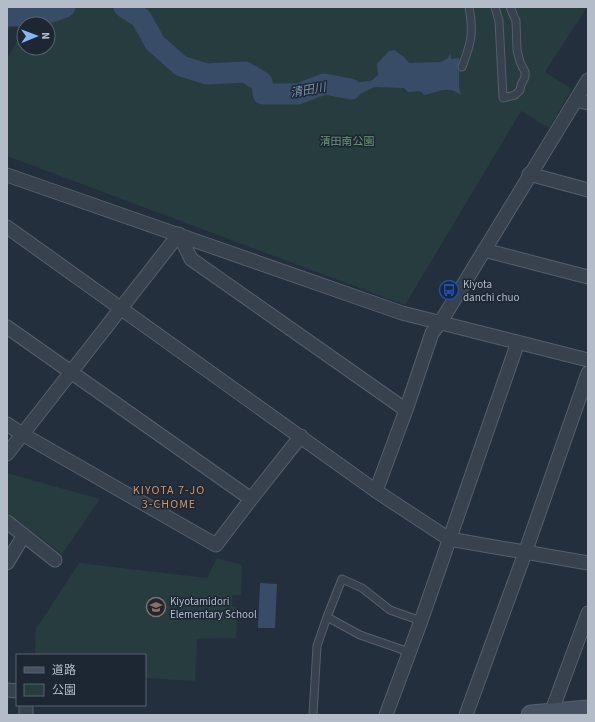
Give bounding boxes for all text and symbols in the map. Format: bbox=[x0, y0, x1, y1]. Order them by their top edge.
north arrow bbox=[16, 16, 56, 56]
text: N bbox=[38, 32, 53, 40]
water label: 清田川 bbox=[289, 79, 329, 102]
park label: 清田南公園 bbox=[320, 134, 375, 149]
place label: Kiyota danchi chuo bbox=[463, 277, 520, 305]
bus stop icon: Kiyota danchi chuo bbox=[438, 279, 460, 301]
district label: KIYOTA 7-JO 3-CHOME bbox=[133, 482, 205, 513]
place label: Kiyotamidori Elementary School bbox=[170, 594, 257, 622]
school or university icon: Kiyotamidori Elementary School bbox=[145, 596, 167, 618]
legend bbox=[16, 654, 146, 706]
text: 道路 bbox=[52, 662, 76, 679]
text: 公園 bbox=[52, 682, 76, 699]

